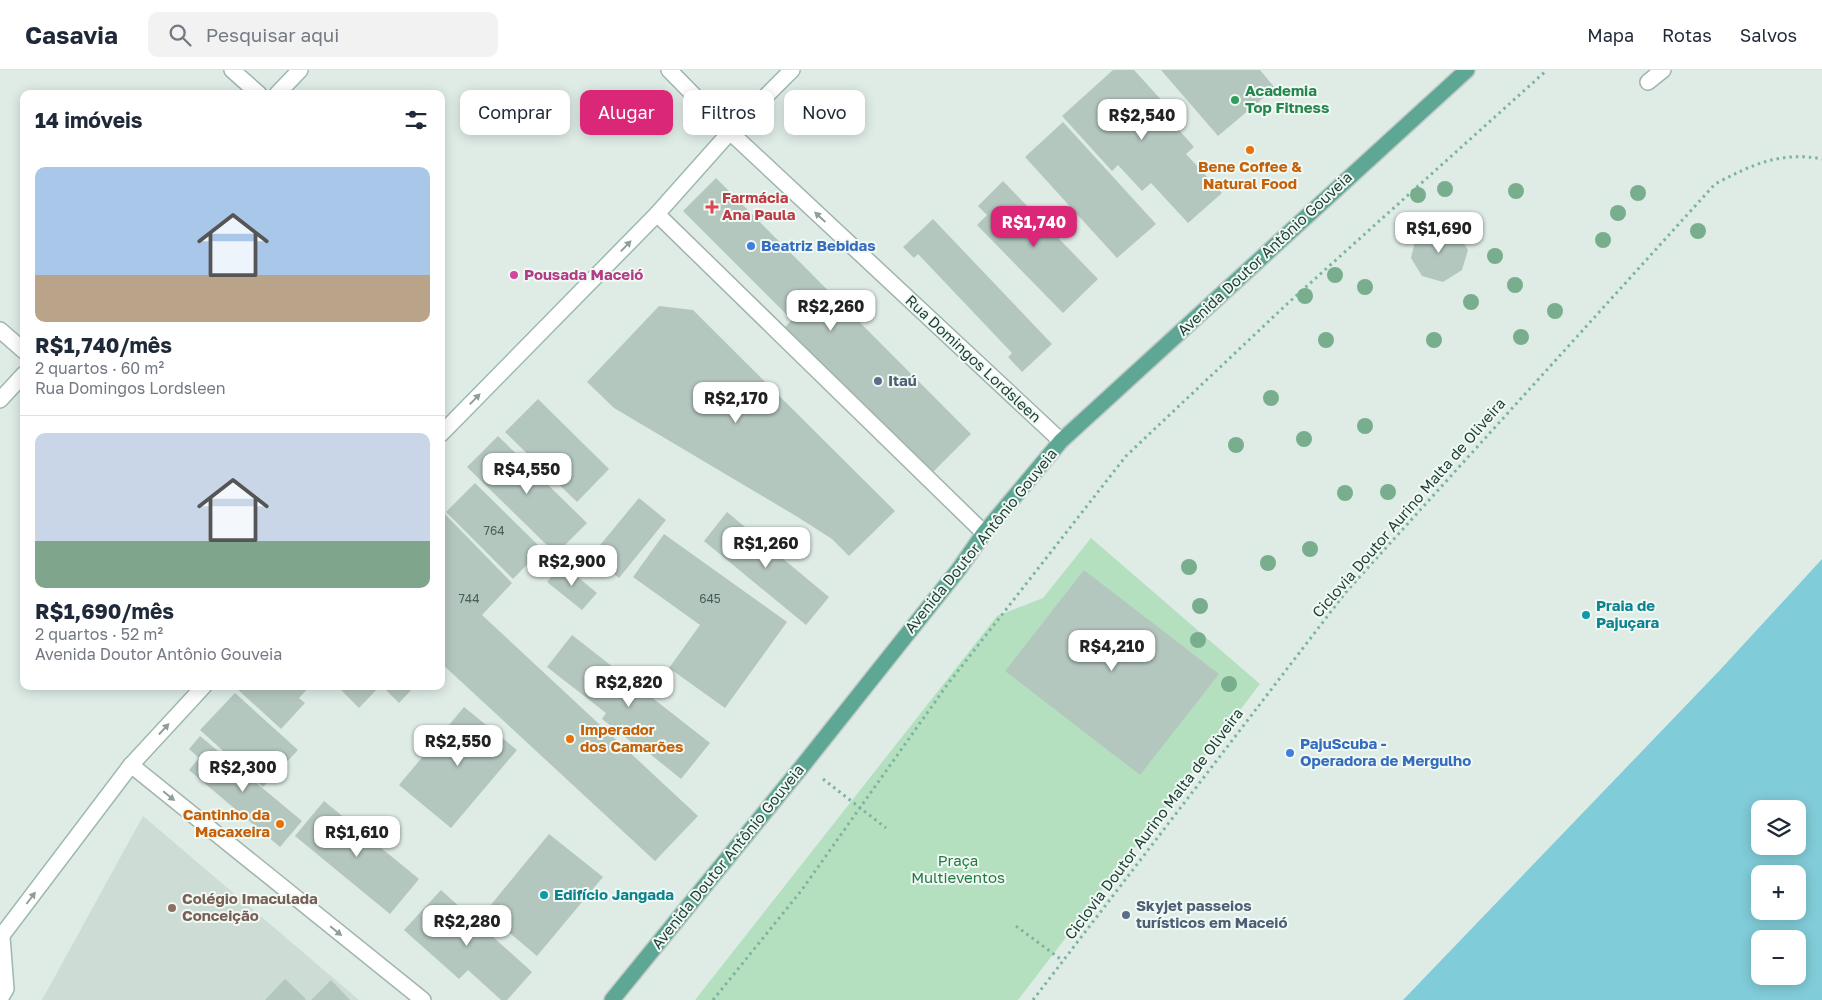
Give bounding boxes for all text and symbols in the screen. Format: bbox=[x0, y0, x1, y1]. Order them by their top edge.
search box bbox=[148, 12, 498, 57]
text: Casavia bbox=[25, 20, 118, 49]
icon: search bbox=[166, 21, 194, 49]
text: Pesquisar aqui bbox=[206, 23, 339, 46]
text: Mapa bbox=[1587, 24, 1634, 46]
text: Rotas bbox=[1662, 24, 1712, 46]
text: Salvos bbox=[1740, 24, 1797, 46]
place label: Academia Top Fitness bbox=[1245, 81, 1329, 116]
chip: Comprar bbox=[460, 90, 570, 135]
chip: Alugar bbox=[580, 90, 673, 135]
chip: Filtros bbox=[683, 90, 774, 135]
chip: Novo bbox=[784, 90, 865, 135]
marker: Academia Top Fitness bbox=[1229, 94, 1241, 106]
pin: R$2,540 bbox=[1096, 98, 1188, 141]
text: R$2,540 bbox=[1109, 105, 1175, 125]
icon: filters bbox=[402, 106, 430, 134]
text: 14 imóveis bbox=[35, 107, 143, 133]
marker: Bene Coffee & Natural Food bbox=[1244, 144, 1256, 156]
place label: Bene Coffee & Natural Food bbox=[1198, 157, 1302, 192]
street label: Avenida Doutor Antônio Gouveia bbox=[1173, 168, 1355, 339]
place label: Farmácia Ana Paula bbox=[722, 188, 796, 223]
icon: home bbox=[188, 200, 278, 290]
marker: Farmácia Ana Paula bbox=[706, 201, 718, 213]
pin: R$1,740 bbox=[988, 206, 1080, 248]
one-way arrow bbox=[815, 211, 827, 223]
text: R$1,740 bbox=[1002, 212, 1066, 232]
pin: R$1,690 bbox=[1393, 212, 1485, 254]
text: R$1,690 bbox=[1406, 218, 1472, 238]
place label: Beatriz Bebidas bbox=[761, 236, 876, 254]
one-way arrow bbox=[620, 240, 632, 252]
marker: Beatriz Bebidas bbox=[745, 240, 757, 252]
place label: Pousada Maceió bbox=[524, 265, 643, 283]
marker: Pousada Maceió bbox=[508, 269, 520, 281]
pin: R$2,260 bbox=[785, 290, 877, 332]
street label: Rua Domingos Lordsleen bbox=[902, 291, 1045, 426]
text: R$2,260 bbox=[797, 296, 865, 316]
text: R$1,740/mês bbox=[35, 332, 172, 358]
text: 2 quartos · 60 m² bbox=[35, 358, 164, 378]
place label: Itaú bbox=[888, 371, 917, 389]
marker: Itaú bbox=[872, 375, 884, 387]
text: Rua Domingos Lordsleen bbox=[35, 378, 226, 398]
pin: R$2,170 bbox=[690, 382, 782, 424]
text: R$2,170 bbox=[704, 388, 768, 408]
one-way arrow bbox=[469, 393, 481, 405]
street label: Ciclovia Doutor Aurino Malta de Oliveira bbox=[1308, 394, 1509, 621]
street label: Avenida Doutor Antônio Gouveia bbox=[900, 445, 1060, 636]
pin: R$4,550 bbox=[481, 452, 573, 495]
text: R$4,550 bbox=[494, 459, 560, 479]
icon: home bbox=[188, 465, 278, 555]
house number: 764 bbox=[484, 523, 504, 538]
pin: R$1,260 bbox=[720, 526, 812, 569]
text: R$1,260 bbox=[733, 533, 799, 553]
pin: R$2,900 bbox=[526, 544, 618, 587]
text: R$2,900 bbox=[538, 551, 606, 571]
house number: 744 bbox=[458, 591, 480, 606]
house number: 645 bbox=[699, 591, 721, 606]
place label: Praia de Pajuçara bbox=[1596, 596, 1660, 631]
text: R$1,690/mês bbox=[35, 598, 174, 624]
marker: Praia de Pajuçara bbox=[1580, 609, 1592, 621]
text: 2 quartos · 52 m² bbox=[35, 624, 163, 644]
pin: R$4,210 bbox=[1066, 630, 1158, 672]
text: R$4,210 bbox=[1079, 636, 1145, 656]
text: Avenida Doutor Antônio Gouveia bbox=[35, 644, 282, 664]
pin: R$2,820 bbox=[583, 666, 675, 708]
text: R$2,820 bbox=[595, 672, 663, 692]
street label: Ciclovia Doutor Aurino Malta de Oliveira bbox=[1060, 704, 1246, 943]
place label: Imperador dos Camarões bbox=[580, 720, 683, 755]
one-way arrow bbox=[158, 724, 170, 736]
pin: R$2,550 bbox=[412, 724, 504, 767]
text: R$2,550 bbox=[425, 731, 491, 751]
marker: Imperador dos Camarões bbox=[564, 733, 576, 745]
place label: PajuScuba - Operadora de Mergulho bbox=[1300, 734, 1471, 769]
marker: PajuScuba - Operadora de Mergulho bbox=[1284, 747, 1296, 759]
pin: R$2,300 bbox=[197, 750, 289, 793]
text: R$2,300 bbox=[209, 757, 277, 777]
street label: Avenida Doutor Antônio Gouveia bbox=[647, 761, 807, 952]
one-way arrow bbox=[162, 790, 175, 801]
map controls bbox=[1751, 800, 1806, 985]
button: layers bbox=[1751, 800, 1806, 855]
place label: Cantinho da Macaxeira bbox=[183, 805, 270, 840]
pin: R$1,610 bbox=[311, 816, 403, 858]
marker: Cantinho da Macaxeira bbox=[274, 818, 286, 830]
text: R$1,610 bbox=[325, 822, 389, 842]
park label: Praça Multieventos bbox=[911, 851, 1005, 886]
button: + bbox=[1751, 865, 1806, 920]
place label: Edifício Jangada bbox=[554, 885, 674, 903]
place label: Colégio Imaculada Conceição bbox=[182, 889, 318, 924]
marker: Edifício Jangada bbox=[538, 889, 550, 901]
one-way arrow bbox=[26, 891, 36, 905]
place label: Skyjet passeios turísticos em Maceió bbox=[1136, 896, 1287, 931]
marker: Colégio Imaculada Conceição bbox=[166, 902, 178, 914]
pin: R$2,280 bbox=[421, 904, 513, 947]
marker: Skyjet passeios turísticos em Maceió bbox=[1120, 909, 1132, 921]
text: R$2,280 bbox=[433, 911, 501, 931]
one-way arrow bbox=[329, 925, 342, 936]
button: − bbox=[1751, 930, 1806, 985]

